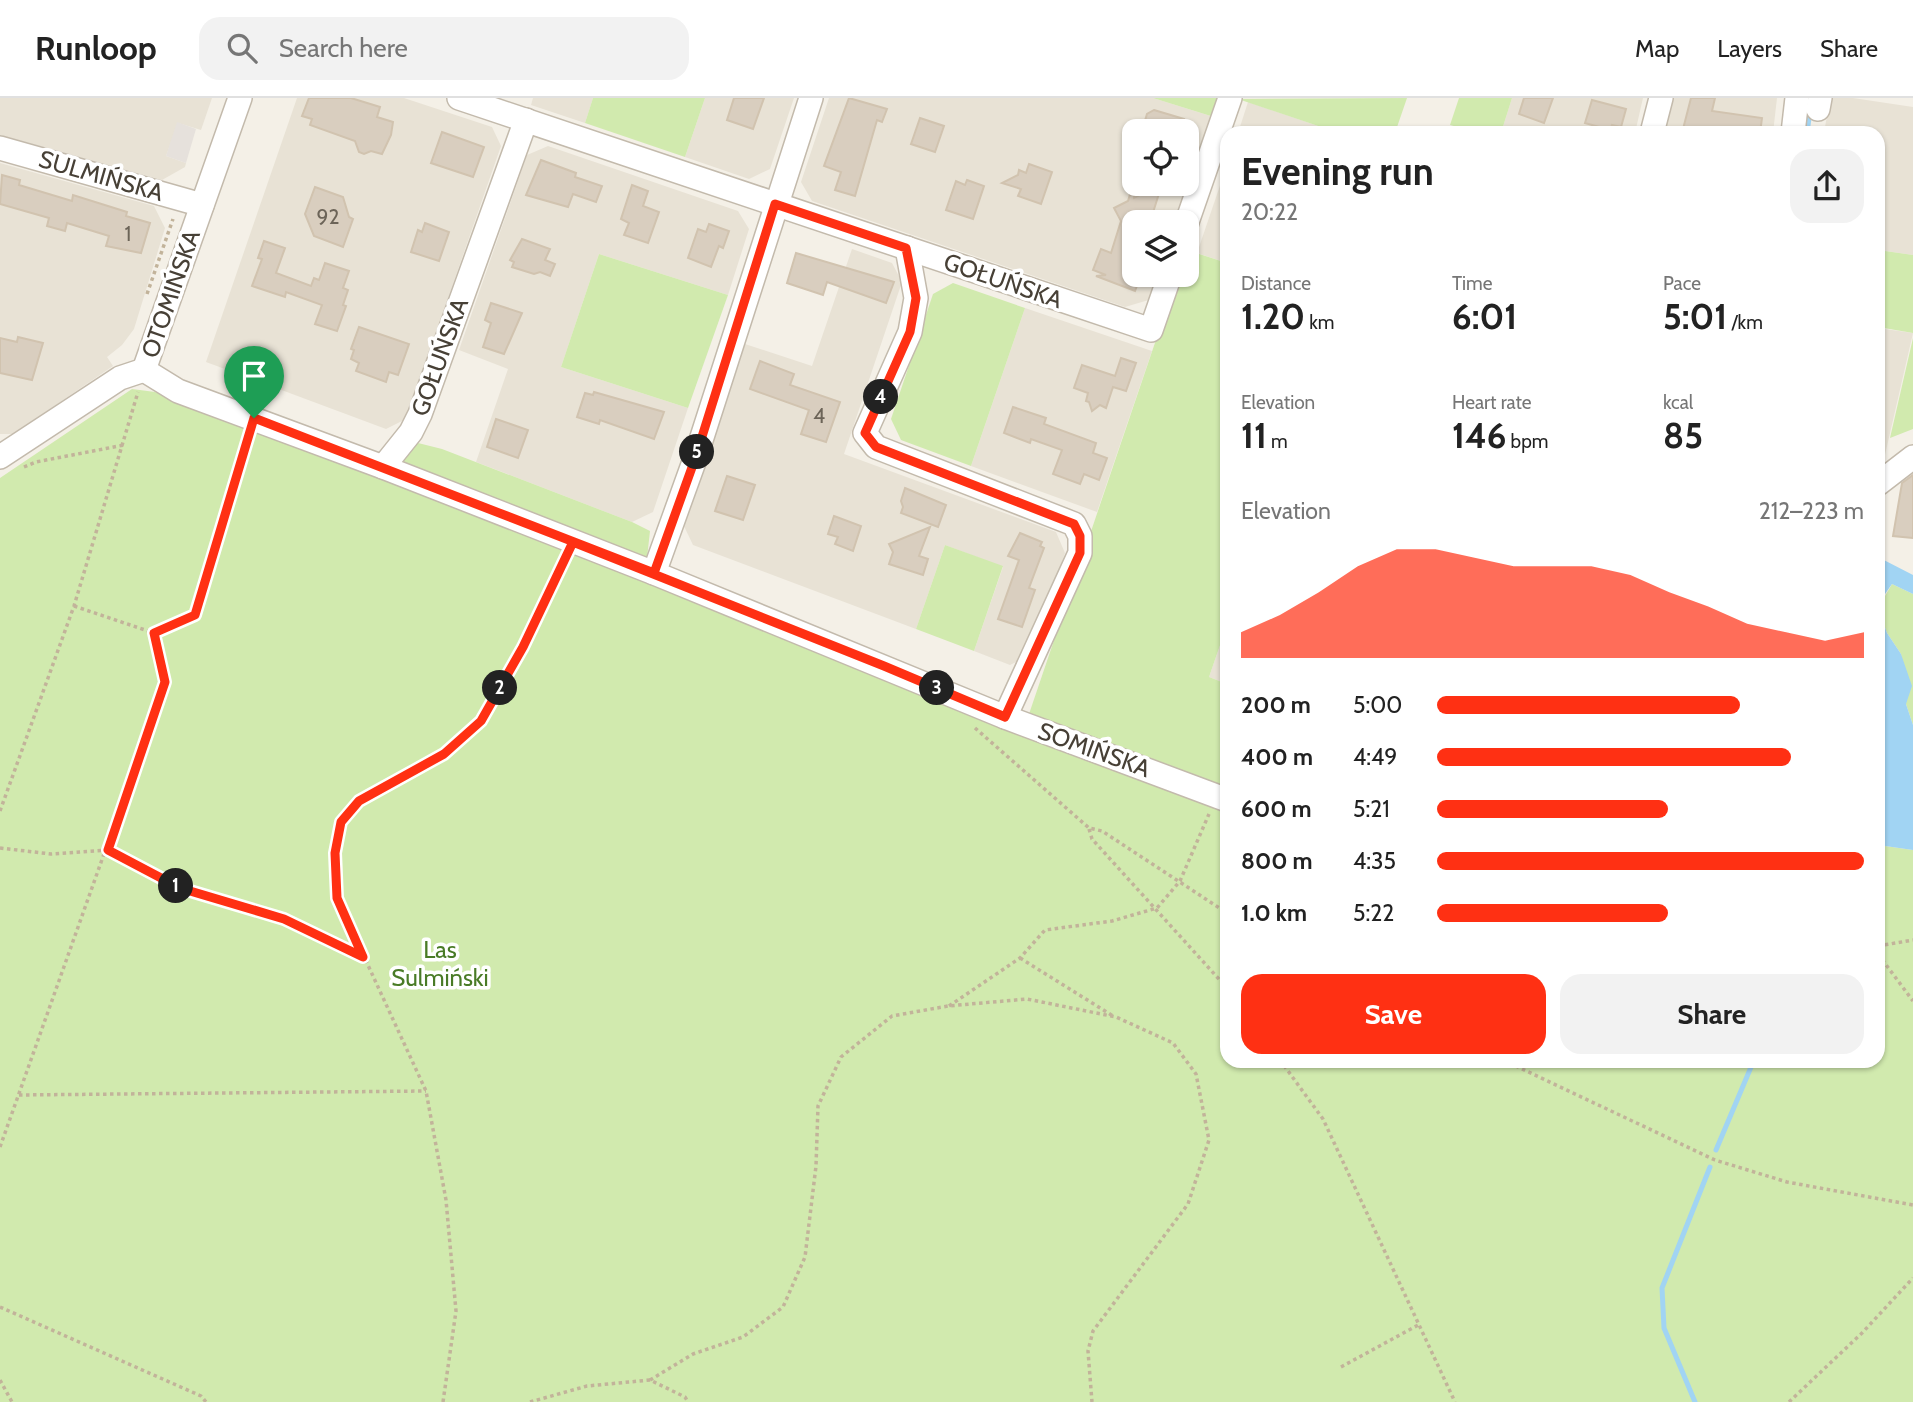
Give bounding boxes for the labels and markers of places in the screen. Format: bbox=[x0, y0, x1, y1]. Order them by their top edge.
pin bbox=[224, 346, 284, 418]
pin: 4 bbox=[864, 380, 898, 414]
pin: 5 bbox=[680, 434, 714, 470]
pin: 2 bbox=[482, 670, 518, 706]
pin: 3 bbox=[920, 670, 954, 706]
pin: 1 bbox=[158, 868, 194, 904]

